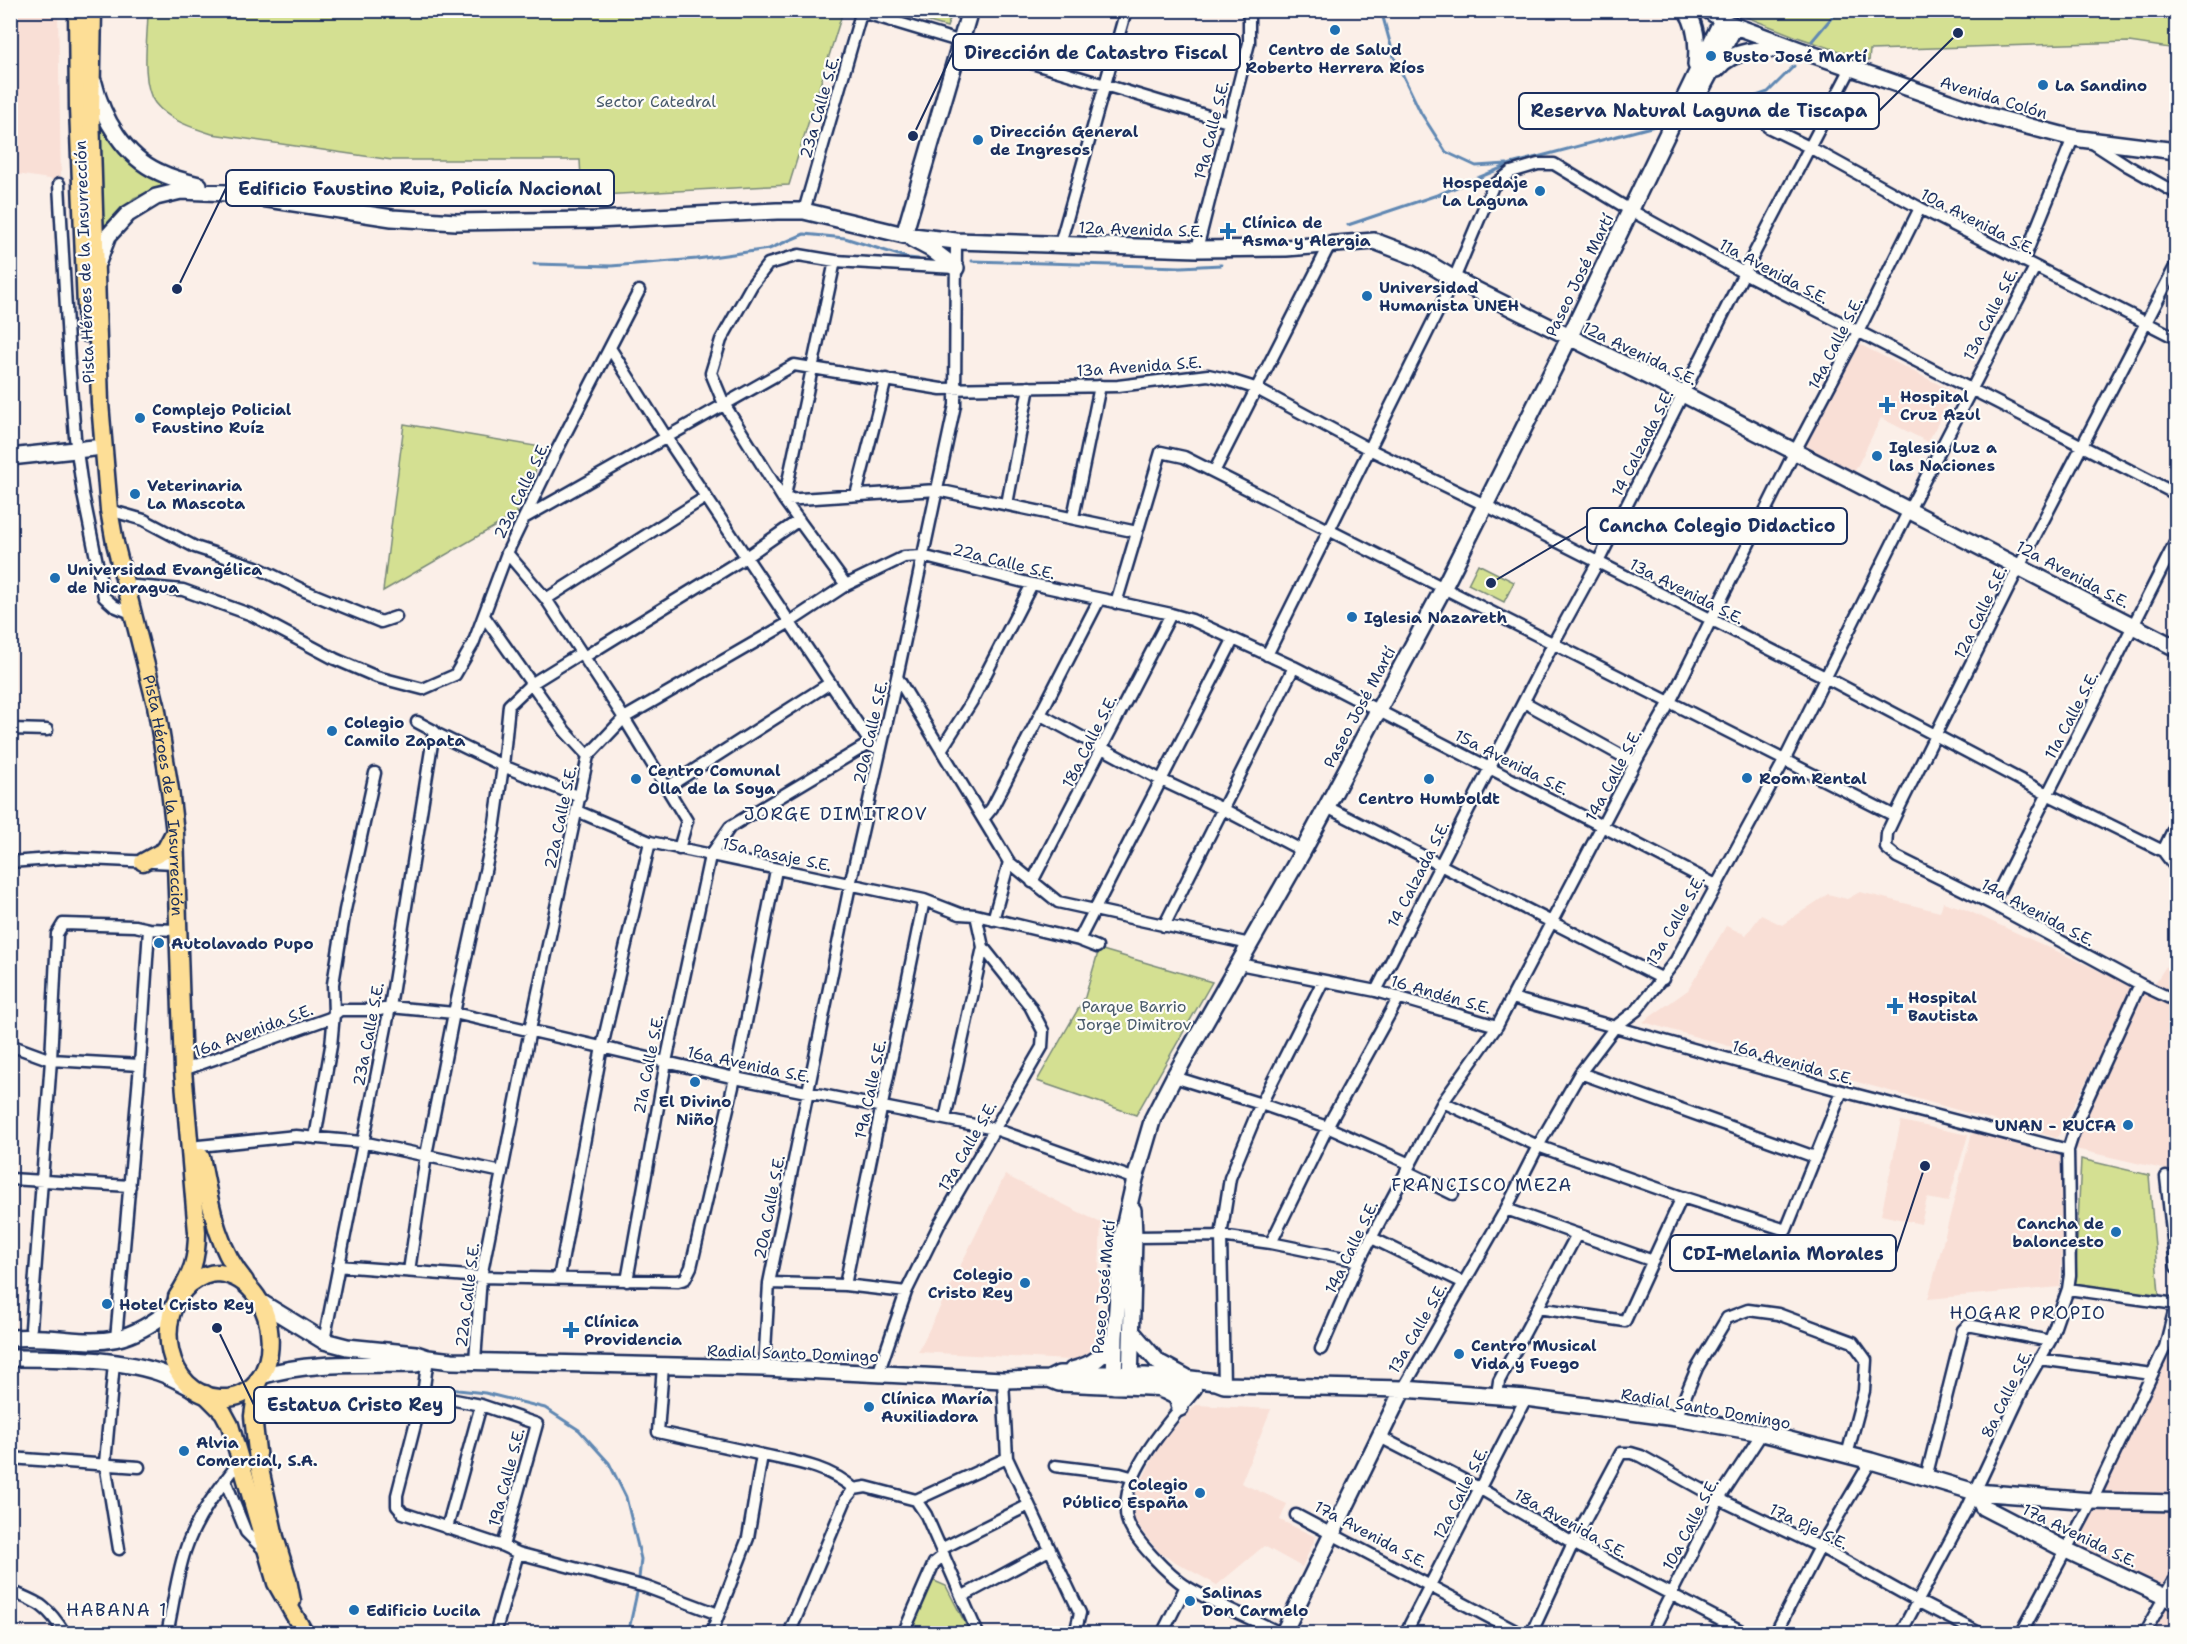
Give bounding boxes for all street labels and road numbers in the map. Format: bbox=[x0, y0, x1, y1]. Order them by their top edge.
street label: 23a Calle S.E. bbox=[795, 54, 844, 161]
street label: Avenida Colón bbox=[1938, 71, 2050, 124]
street label: 19a Calle S.E. bbox=[1189, 78, 1234, 182]
street label: Pista Héroes de la Insurrección bbox=[70, 140, 99, 384]
street label: 10a Avenida S.E. bbox=[1917, 183, 2039, 259]
street label: Paseo José Martí bbox=[1541, 210, 1619, 340]
street label: 12a Avenida S.E. bbox=[1078, 217, 1204, 242]
street label: 11a Avenida S.E. bbox=[1715, 234, 1832, 309]
street label: 13a Calle S.E. bbox=[1958, 264, 2023, 364]
street label: 14a Calle S.E. bbox=[1803, 293, 1868, 393]
street label: 12a Avenida S.E. bbox=[1579, 317, 1701, 390]
street label: 13a Avenida S.E. bbox=[1076, 352, 1202, 381]
street label: 14 Calzada S.E. bbox=[1607, 386, 1678, 500]
street label: 23a Calle S.E. bbox=[489, 438, 554, 542]
street label: 12a Avenida S.E. bbox=[2012, 536, 2133, 613]
street label: 22a Calle S.E. bbox=[950, 539, 1058, 584]
street label: 13a Avenida S.E. bbox=[1626, 554, 1748, 629]
street label: 12a Calle S.E. bbox=[1949, 562, 2012, 662]
street label: Paseo José Martí bbox=[1319, 643, 1401, 772]
street label: 11a Calle S.E. bbox=[2040, 668, 2103, 763]
street label: Pista Héroes de la Insurrección bbox=[138, 673, 188, 917]
street label: 20a Calle S.E. bbox=[848, 678, 893, 786]
street label: 18a Calle S.E. bbox=[1057, 691, 1122, 791]
street label: 15a Avenida S.E. bbox=[1451, 725, 1572, 800]
street label: 14a Calle S.E. bbox=[1580, 726, 1646, 825]
street label: 22a Calle S.E. bbox=[539, 763, 582, 871]
street label: 14 Calzada S.E. bbox=[1383, 817, 1454, 931]
street label: 15a Pasaje S.E. bbox=[720, 833, 834, 876]
street label: 13a Calle S.E. bbox=[1641, 871, 1710, 969]
street label: 14a Avenida S.E. bbox=[1977, 874, 2098, 951]
street label: 16 Andén S.E. bbox=[1388, 970, 1494, 1019]
street label: 23a Calle S.E. bbox=[348, 980, 389, 1088]
street label: 16a Avenida S.E. bbox=[190, 999, 316, 1062]
street label: 21a Calle S.E. bbox=[629, 1013, 668, 1116]
street label: 16a Avenida S.E. bbox=[1729, 1035, 1856, 1090]
street label: 19a Calle S.E. bbox=[850, 1037, 891, 1141]
street label: 16a Avenida S.E. bbox=[685, 1041, 813, 1088]
street label: 17a Calle S.E. bbox=[933, 1097, 1002, 1195]
street label: 20a Calle S.E. bbox=[749, 1153, 790, 1261]
street label: 14a Calle S.E. bbox=[1320, 1197, 1383, 1297]
street label: Paseo José Martí bbox=[1087, 1219, 1120, 1355]
street label: 22a Calle S.E. bbox=[451, 1242, 484, 1349]
street label: 13a Calle S.E. bbox=[1383, 1279, 1452, 1377]
street label: Radial Santo Domingo bbox=[707, 1340, 879, 1367]
street label: 8a Calle S.E. bbox=[1976, 1347, 2037, 1442]
street label: Radial Santo Domingo bbox=[1619, 1383, 1792, 1434]
street label: 19a Calle S.E. bbox=[483, 1426, 530, 1529]
street label: 12a Calle S.E. bbox=[1428, 1444, 1493, 1543]
street label: 10a Calle S.E. bbox=[1657, 1475, 1724, 1574]
street label: 18a Avenida S.E. bbox=[1511, 1484, 1631, 1563]
street label: 17a Avenida S.E. bbox=[1311, 1496, 1431, 1573]
street label: 17a Pje S.E. bbox=[1766, 1498, 1852, 1555]
street label: 17a Avenida S.E. bbox=[2019, 1499, 2141, 1572]

